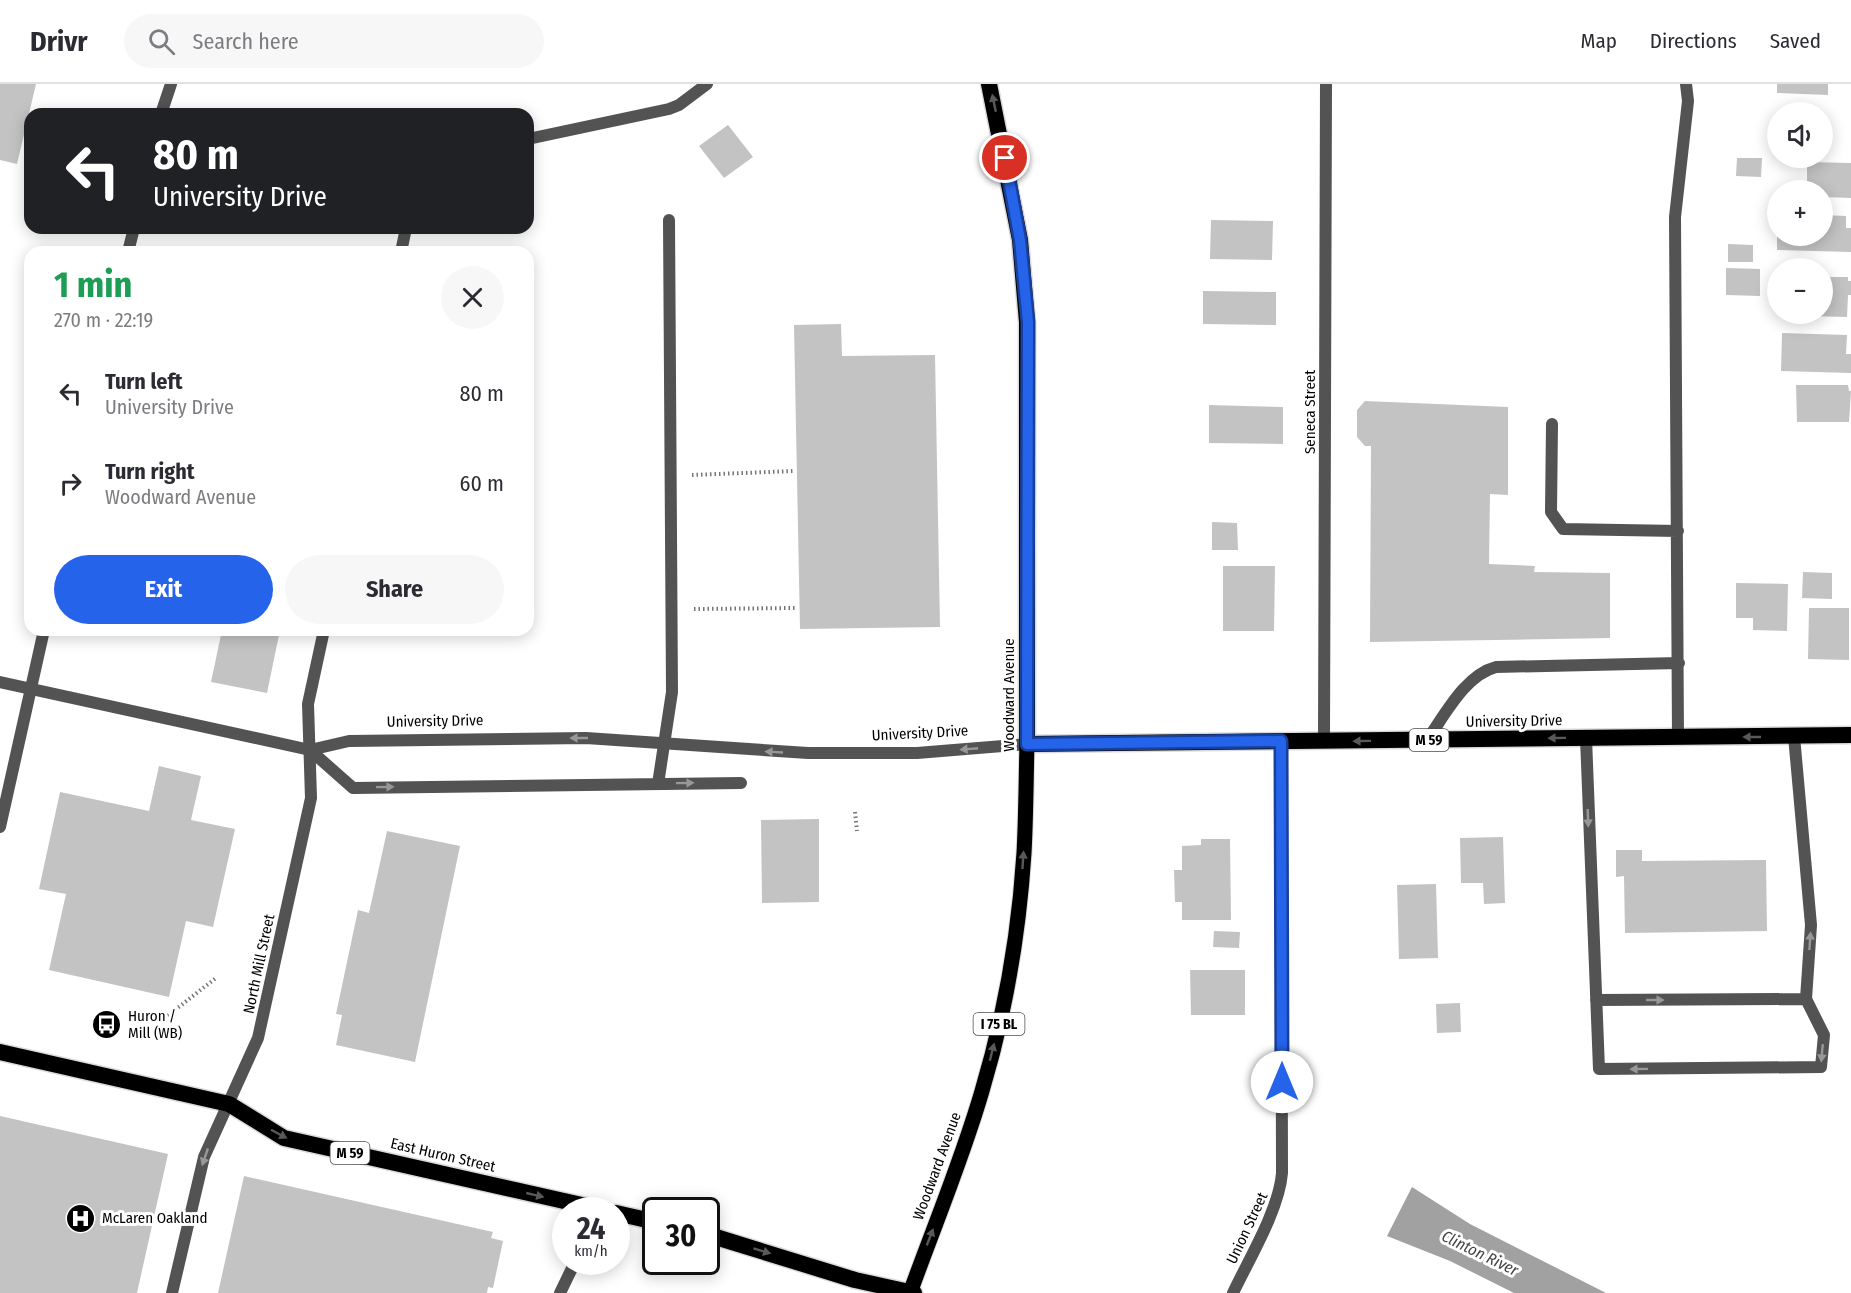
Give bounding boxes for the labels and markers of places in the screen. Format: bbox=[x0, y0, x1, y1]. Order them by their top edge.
pin bbox=[979, 132, 1030, 183]
place label: Huron / Mill (WB) bbox=[128, 1007, 182, 1042]
bus stop icon: Huron / Mill (WB) bbox=[91, 1009, 123, 1041]
hospital icon: McLaren Oakland bbox=[65, 1202, 97, 1234]
place label: McLaren Oakland bbox=[102, 1209, 207, 1227]

